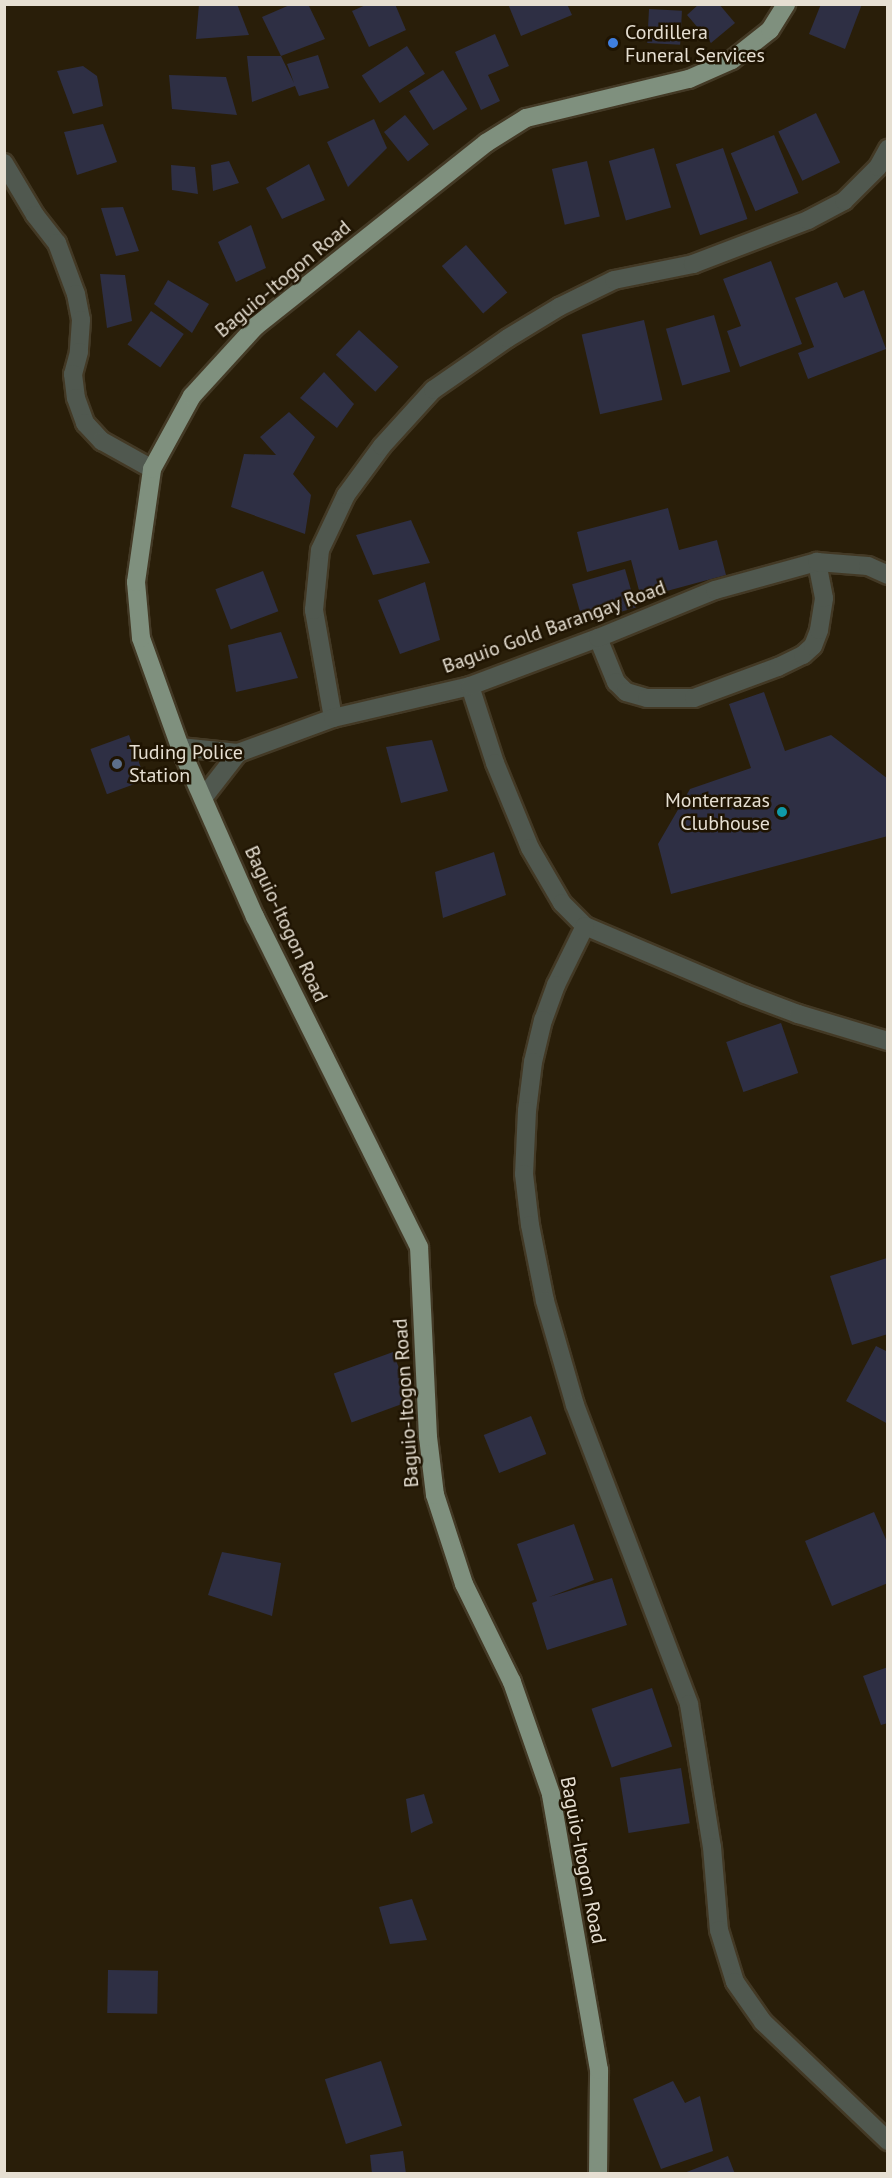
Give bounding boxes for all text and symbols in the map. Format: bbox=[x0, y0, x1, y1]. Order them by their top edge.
place label: Cordillera Funeral Services bbox=[625, 20, 765, 67]
marker: Cordillera Funeral Services bbox=[606, 36, 620, 50]
street label: Baguio-Itogon Road bbox=[210, 215, 356, 343]
street label: Baguio Gold Barangay Road bbox=[439, 575, 669, 679]
place label: Tuding Police Station bbox=[129, 740, 243, 787]
marker: Tuding Police Station bbox=[110, 757, 124, 771]
place label: Monterrazas Clubhouse bbox=[665, 789, 770, 836]
marker: Monterrazas Clubhouse bbox=[775, 805, 789, 819]
street label: Baguio-Itogon Road bbox=[239, 842, 333, 1006]
street label: Baguio-Itogon Road bbox=[388, 1318, 424, 1488]
street label: Baguio-Itogon Road bbox=[555, 1774, 611, 1946]

